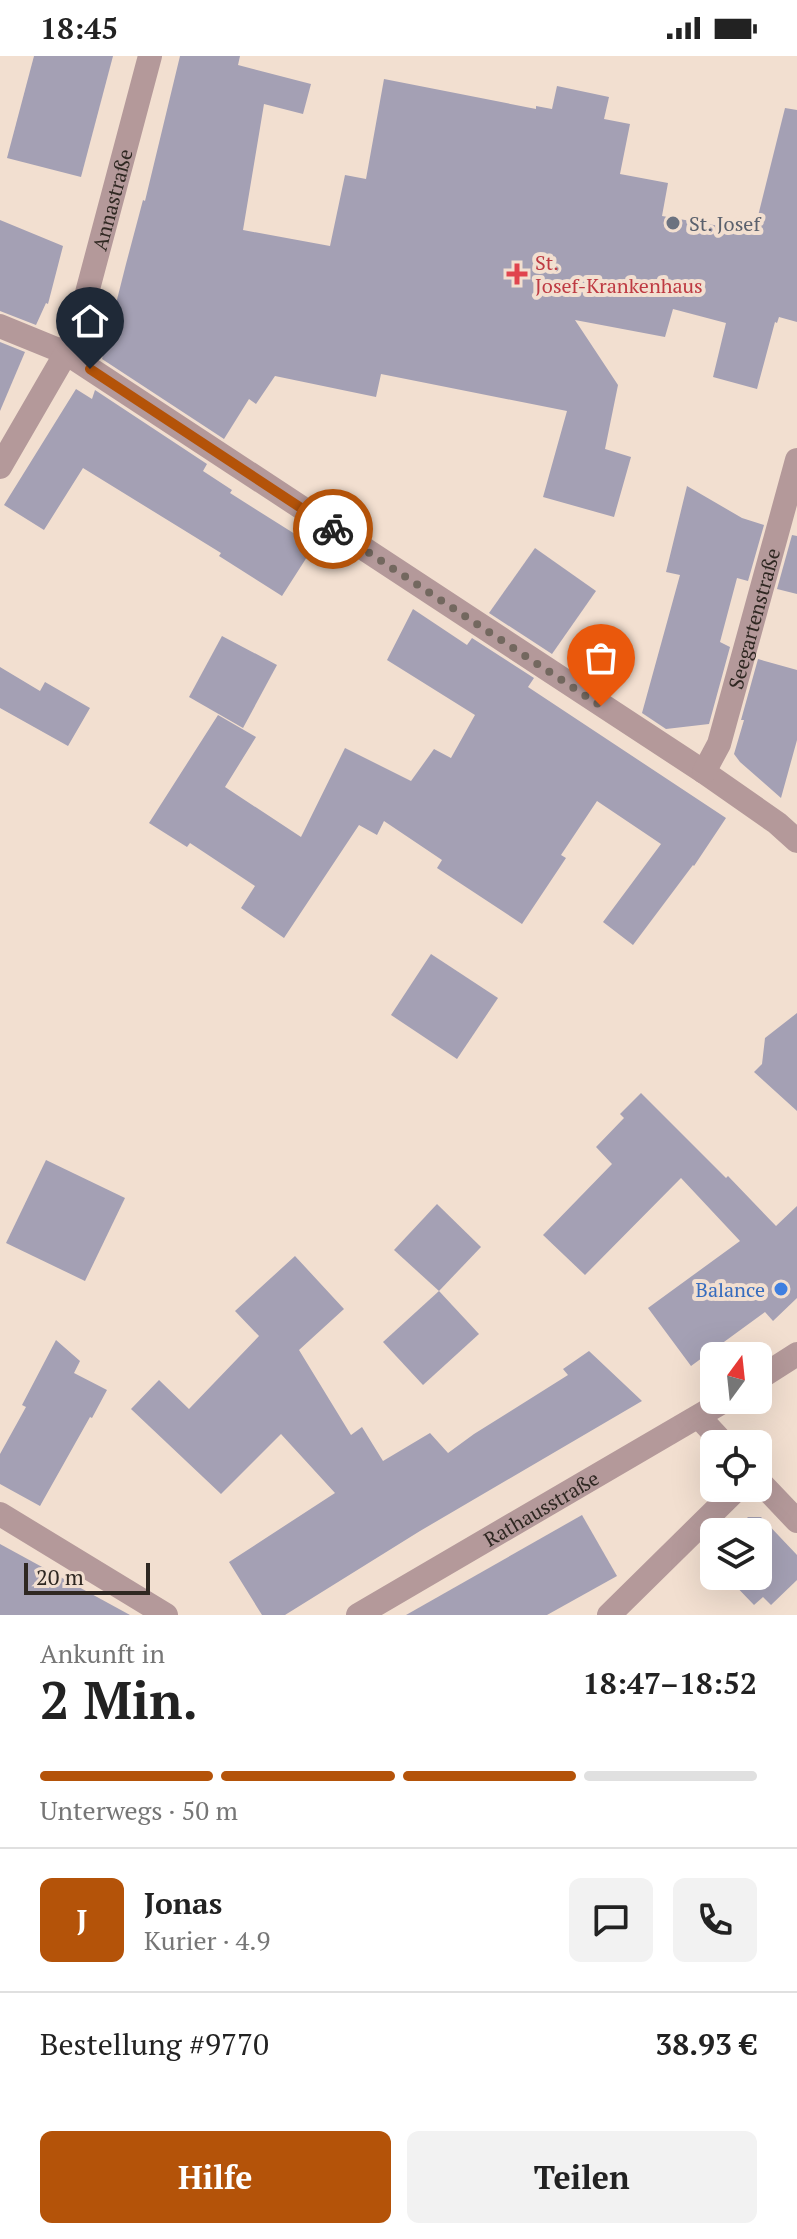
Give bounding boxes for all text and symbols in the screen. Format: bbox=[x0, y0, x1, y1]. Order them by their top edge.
text: 18:45 bbox=[40, 8, 118, 48]
street label: Annastraße bbox=[85, 146, 138, 254]
place label: St. Josef bbox=[689, 210, 761, 237]
marker: St. Josef bbox=[664, 214, 682, 232]
place label: St. Josef-Krankenhaus bbox=[535, 249, 703, 299]
marker: St. Josef-Krankenhaus bbox=[506, 263, 528, 285]
pin bbox=[56, 287, 124, 369]
icon: home bbox=[68, 299, 112, 343]
courier bbox=[293, 489, 373, 569]
icon: bike bbox=[311, 507, 355, 551]
street label: Seegartenstraße bbox=[721, 545, 786, 692]
pin bbox=[567, 624, 635, 706]
icon: bag bbox=[579, 636, 623, 680]
place label: Balance bbox=[696, 1276, 765, 1303]
marker: Balance bbox=[772, 1280, 790, 1298]
north arrow bbox=[700, 1342, 772, 1414]
map controls bbox=[700, 1342, 772, 1590]
button: locate bbox=[700, 1430, 772, 1502]
street label: Rathausstraße bbox=[479, 1464, 604, 1552]
button: layers bbox=[700, 1518, 772, 1590]
scale bar bbox=[24, 1559, 150, 1595]
text: 20 m bbox=[36, 1562, 84, 1591]
text: Ankunft in bbox=[40, 1636, 165, 1670]
text: 18:47–18:52 bbox=[583, 1663, 757, 1703]
text: 2 Min. bbox=[40, 1665, 198, 1734]
text: Unterwegs · 50 m bbox=[40, 1793, 238, 1827]
button: chat bbox=[569, 1878, 653, 1962]
button: phone bbox=[673, 1878, 757, 1962]
text: Jonas bbox=[144, 1883, 222, 1923]
text: J bbox=[77, 1900, 87, 1940]
text: Kurier · 4.9 bbox=[144, 1923, 270, 1957]
text: Bestellung #9770 bbox=[40, 2024, 269, 2064]
text: 38.93 € bbox=[655, 2024, 757, 2064]
button: Hilfe bbox=[40, 2131, 391, 2223]
button: Teilen bbox=[407, 2131, 757, 2223]

